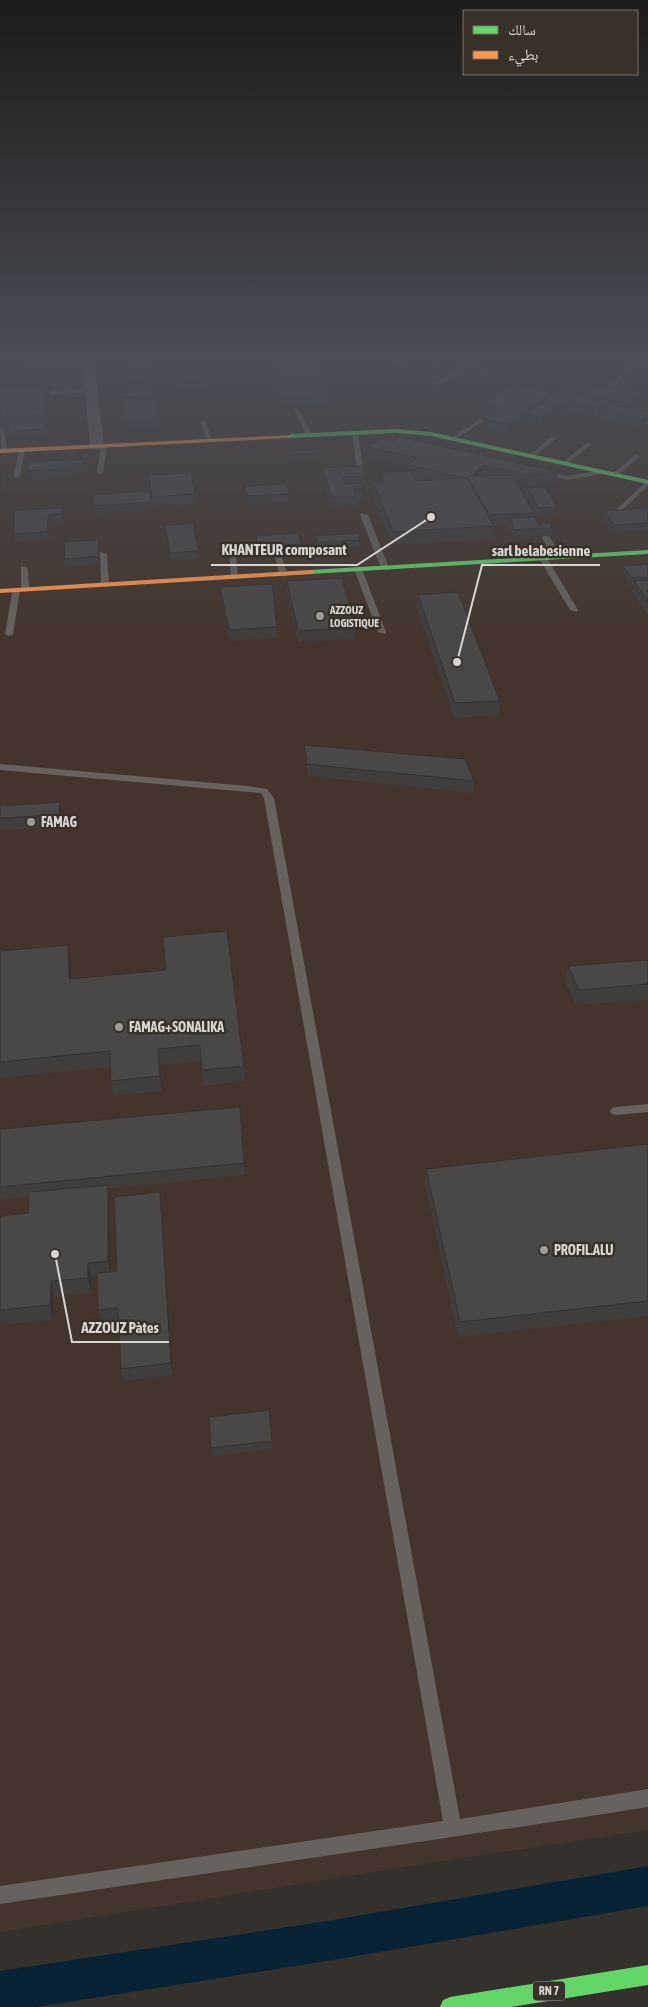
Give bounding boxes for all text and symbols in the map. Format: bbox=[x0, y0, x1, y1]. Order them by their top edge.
legend bbox=[463, 10, 638, 75]
text: سالك bbox=[508, 21, 536, 38]
text: بطيء bbox=[508, 46, 538, 67]
callout: KHANTEUR composant bbox=[211, 535, 357, 565]
callout: sarl belabesienne bbox=[482, 535, 600, 565]
text: KHANTEUR composant bbox=[221, 541, 347, 558]
text: sarl belabesienne bbox=[492, 542, 590, 559]
place label: AZZOUZ LOGISTIQUE bbox=[329, 604, 379, 629]
marker: AZZOUZ LOGISTIQUE bbox=[314, 610, 326, 622]
place label: FAMAG bbox=[41, 814, 77, 830]
marker: FAMAG bbox=[25, 816, 37, 828]
place label: FAMAG+SONALIKA bbox=[129, 1019, 224, 1035]
marker: FAMAG+SONALIKA bbox=[113, 1021, 125, 1033]
place label: PROFIL.ALU bbox=[554, 1242, 614, 1258]
marker: PROFIL.ALU bbox=[538, 1244, 550, 1256]
callout: AZZOUZ Pàtes bbox=[72, 1312, 169, 1342]
text: AZZOUZ Pàtes bbox=[80, 1319, 159, 1336]
road number: RN 7 bbox=[533, 1982, 565, 2000]

